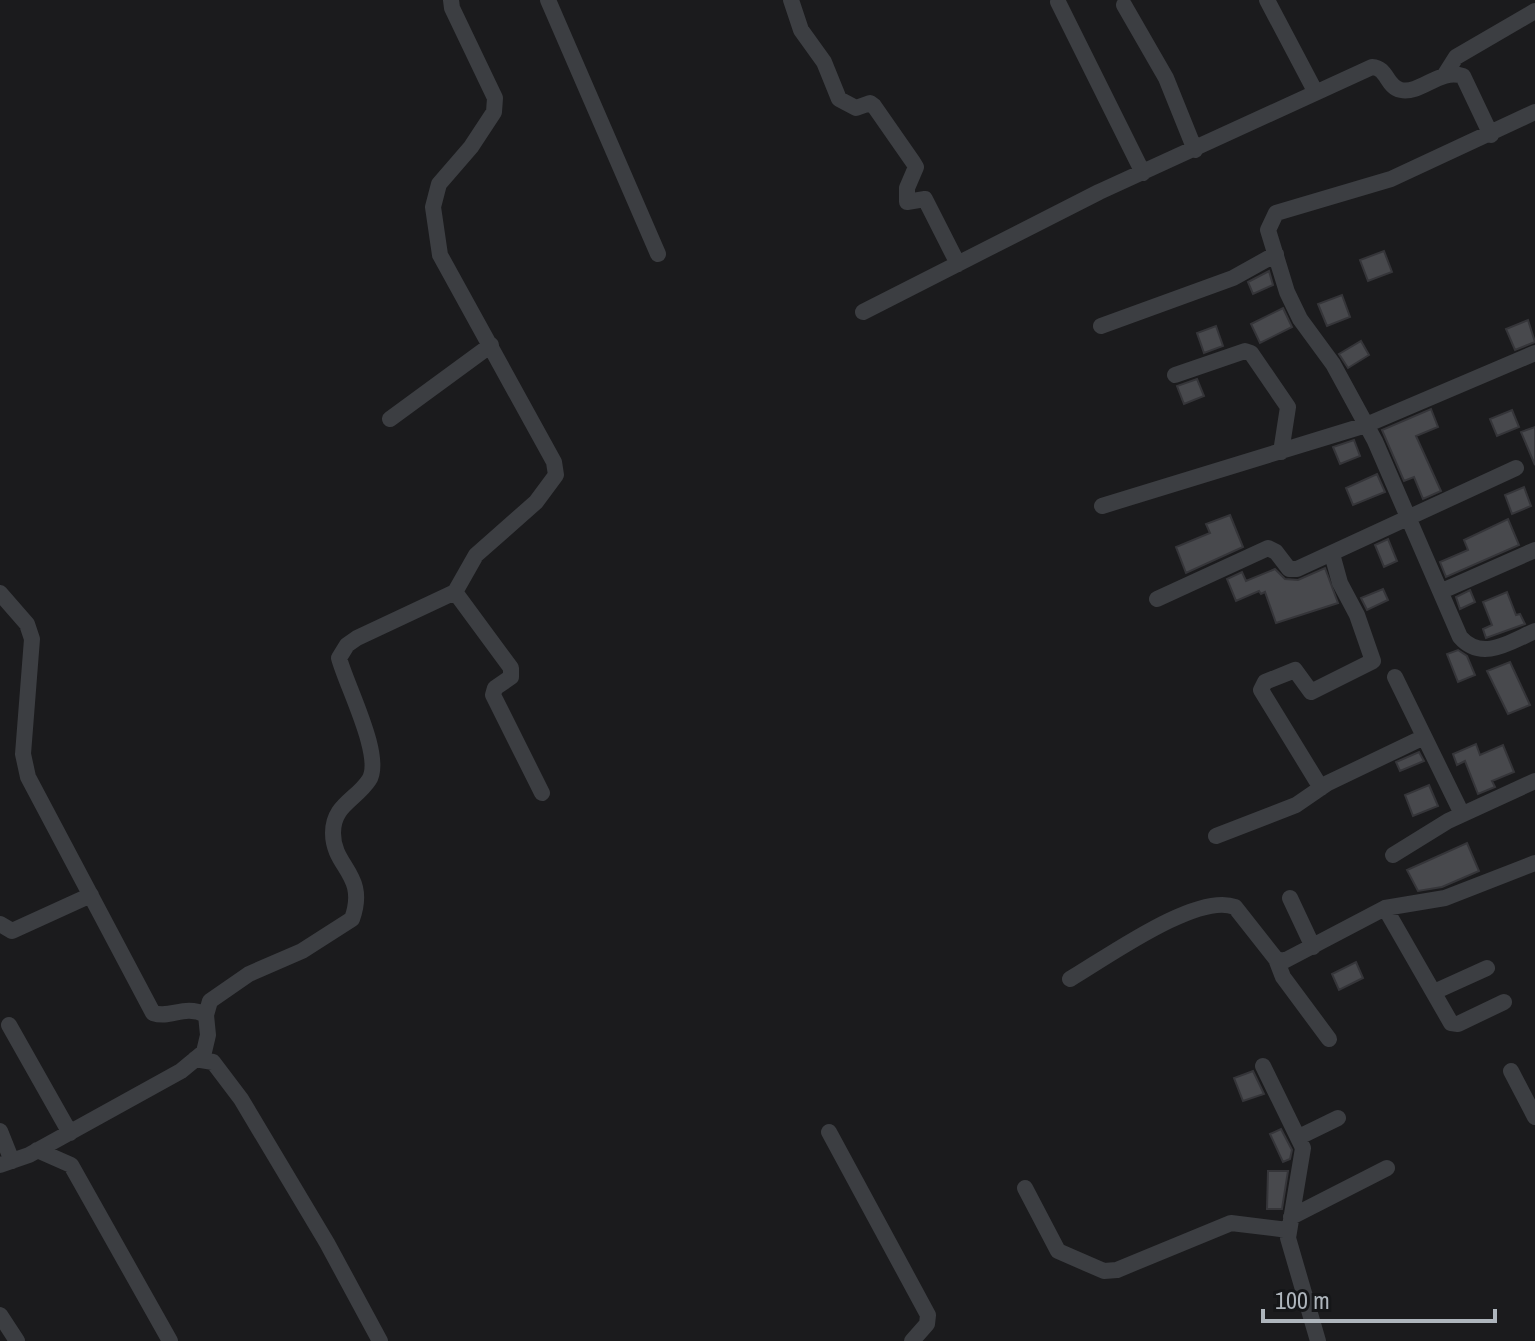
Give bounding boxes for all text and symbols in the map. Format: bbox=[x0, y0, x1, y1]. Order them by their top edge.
scale bar bbox=[1263, 1273, 1495, 1323]
text: 100 m bbox=[1275, 1284, 1330, 1316]

